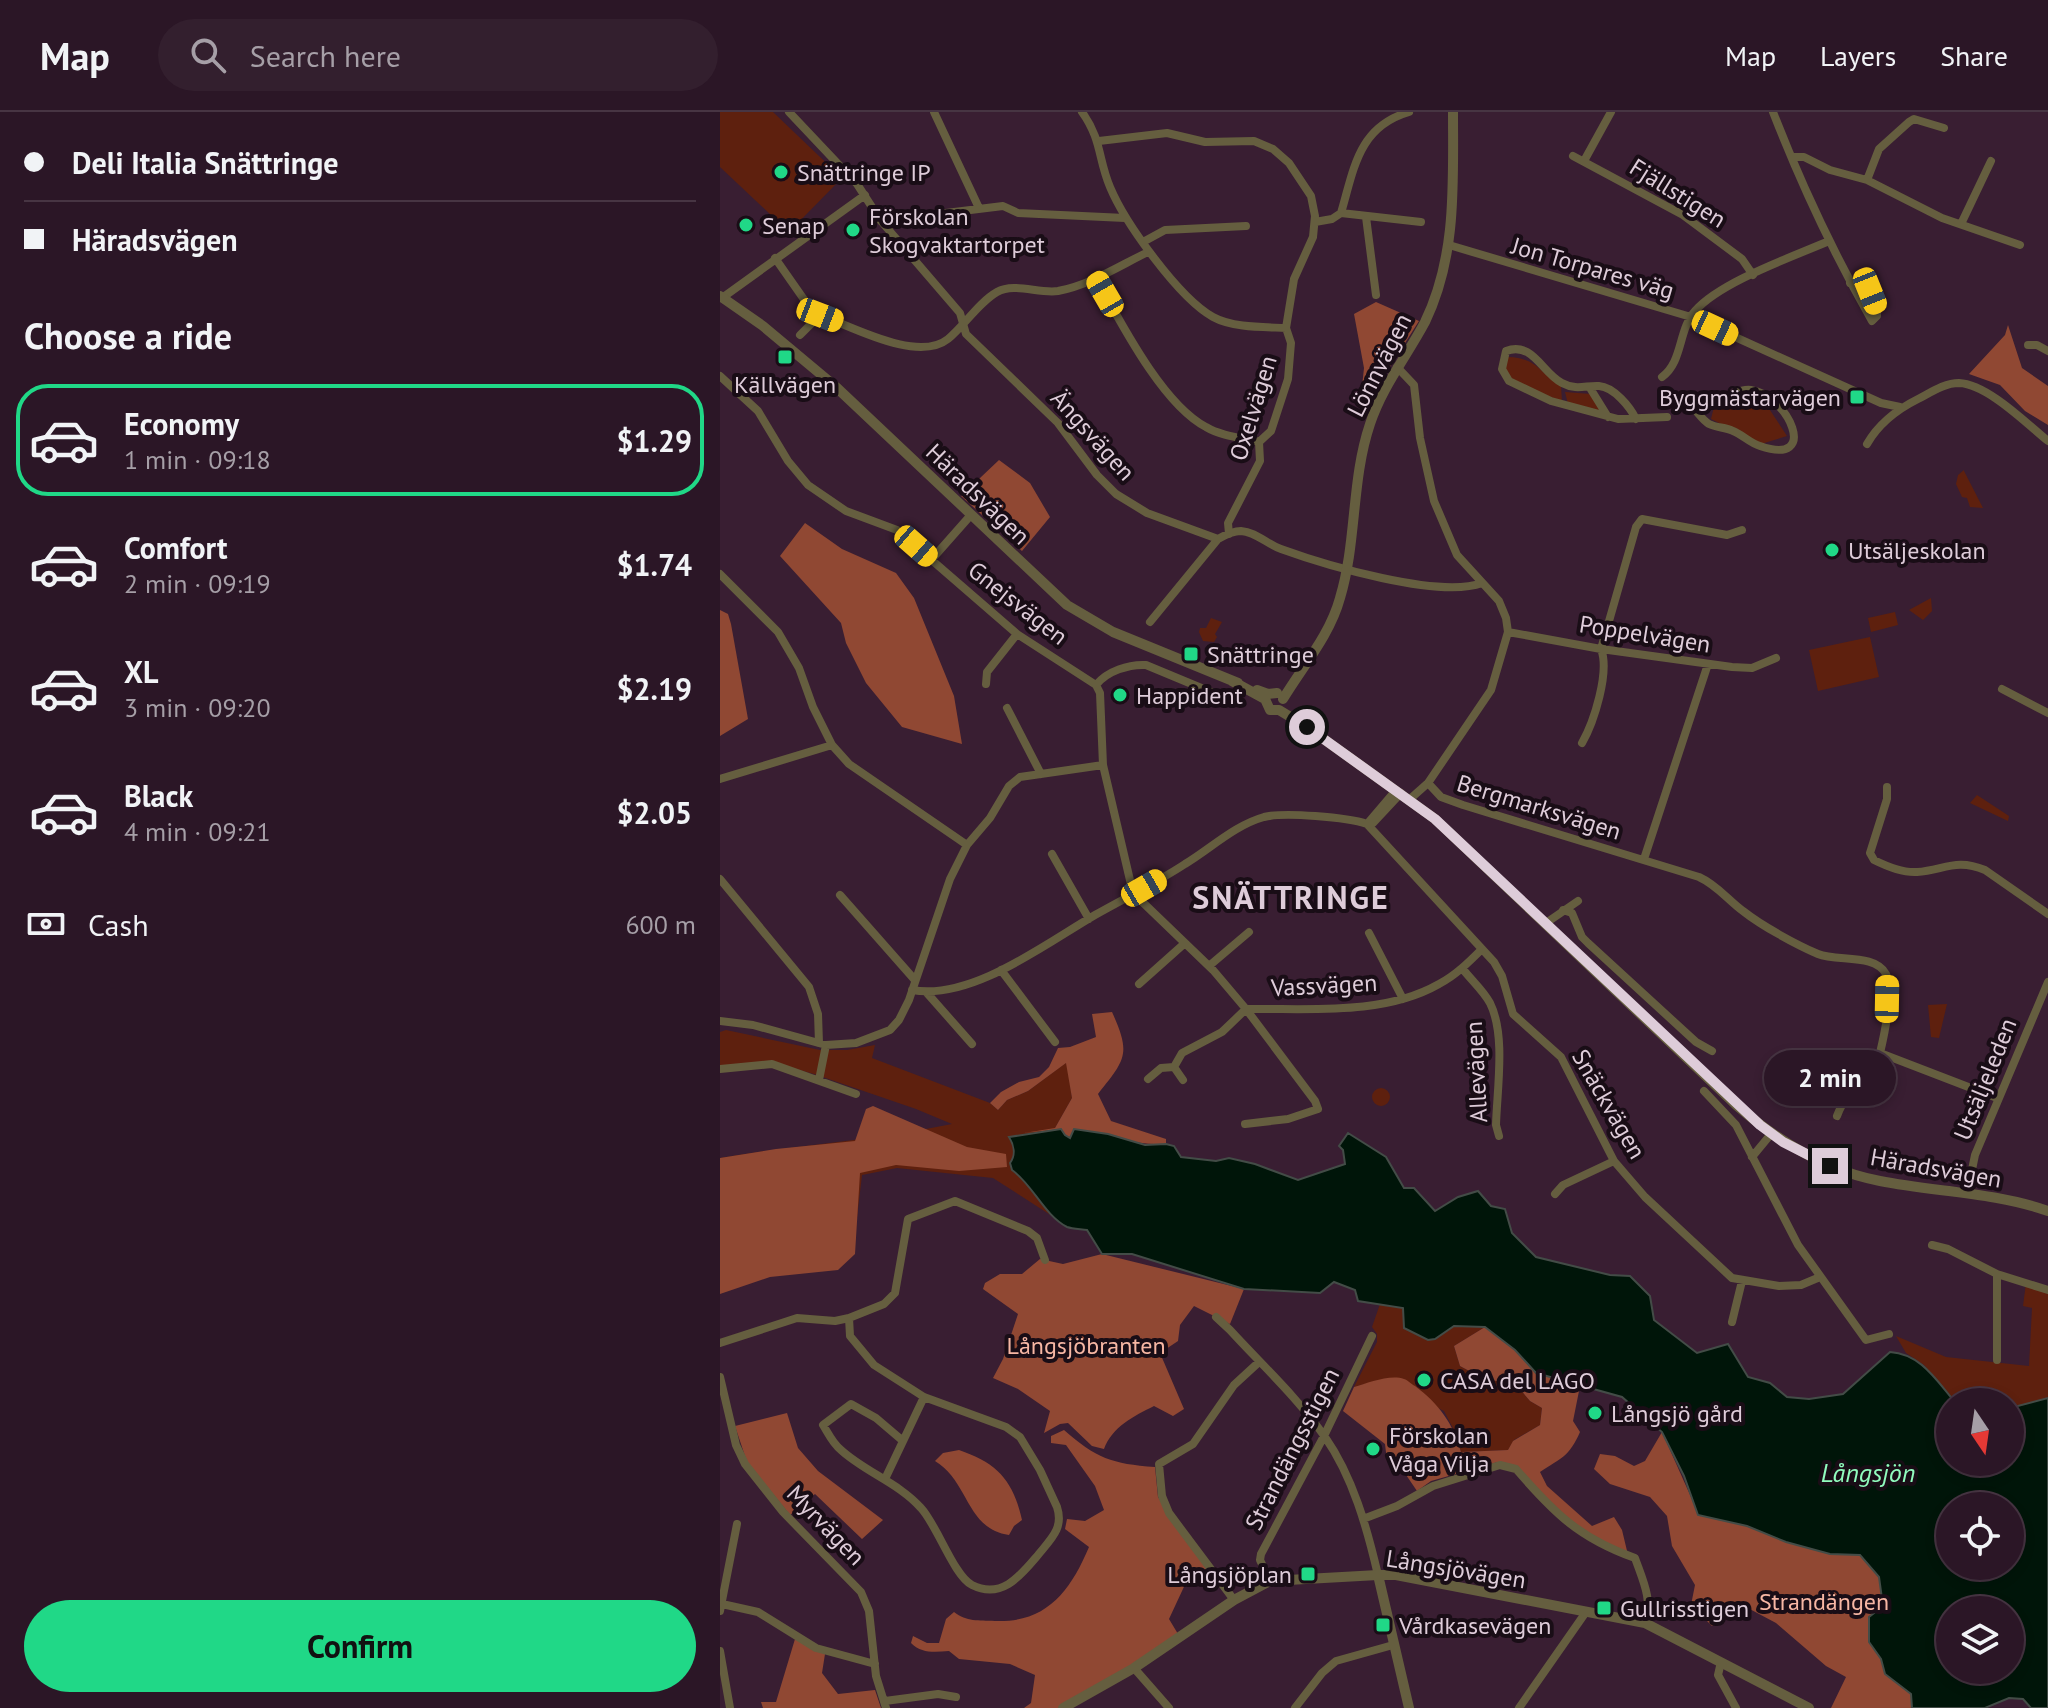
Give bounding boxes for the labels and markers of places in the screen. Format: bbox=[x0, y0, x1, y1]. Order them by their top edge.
place label: Snättringe IP bbox=[797, 157, 931, 188]
marker: Snättringe IP bbox=[772, 163, 790, 181]
place label: Förskolan Skogvaktartorpet bbox=[869, 201, 1045, 260]
place label: Senap bbox=[762, 210, 825, 241]
marker: Senap bbox=[737, 216, 755, 234]
marker: Förskolan Skogvaktartorpet bbox=[844, 221, 862, 239]
marker: Källvägen bbox=[776, 348, 794, 366]
place label: Källvägen bbox=[734, 369, 836, 400]
place label: Byggmästarvägen bbox=[1659, 382, 1841, 413]
marker: Byggmästarvägen bbox=[1848, 388, 1866, 406]
place label: Utsäljeskolan bbox=[1848, 535, 1986, 566]
marker: Utsäljeskolan bbox=[1823, 541, 1841, 559]
place label: Snättringe bbox=[1207, 639, 1314, 670]
marker: Snättringe bbox=[1182, 645, 1200, 663]
place label: Happident bbox=[1136, 680, 1243, 711]
marker: Happident bbox=[1111, 686, 1129, 704]
place label: CASA del LAGO bbox=[1440, 1365, 1595, 1396]
marker: CASA del LAGO bbox=[1415, 1371, 1433, 1389]
place label: Långsjö gård bbox=[1611, 1398, 1743, 1429]
marker: Långsjö gård bbox=[1586, 1404, 1604, 1422]
place label: Förskolan Våga Vilja bbox=[1388, 1420, 1489, 1479]
marker: Förskolan Våga Vilja bbox=[1364, 1440, 1382, 1458]
place label: Långsjöplan bbox=[1167, 1559, 1292, 1590]
marker: Långsjöplan bbox=[1299, 1565, 1317, 1583]
place label: Gullrisstigen bbox=[1620, 1593, 1749, 1624]
marker: Gullrisstigen bbox=[1595, 1599, 1613, 1617]
place label: Vårdkasevägen bbox=[1398, 1610, 1551, 1641]
marker: Vårdkasevägen bbox=[1374, 1616, 1392, 1634]

